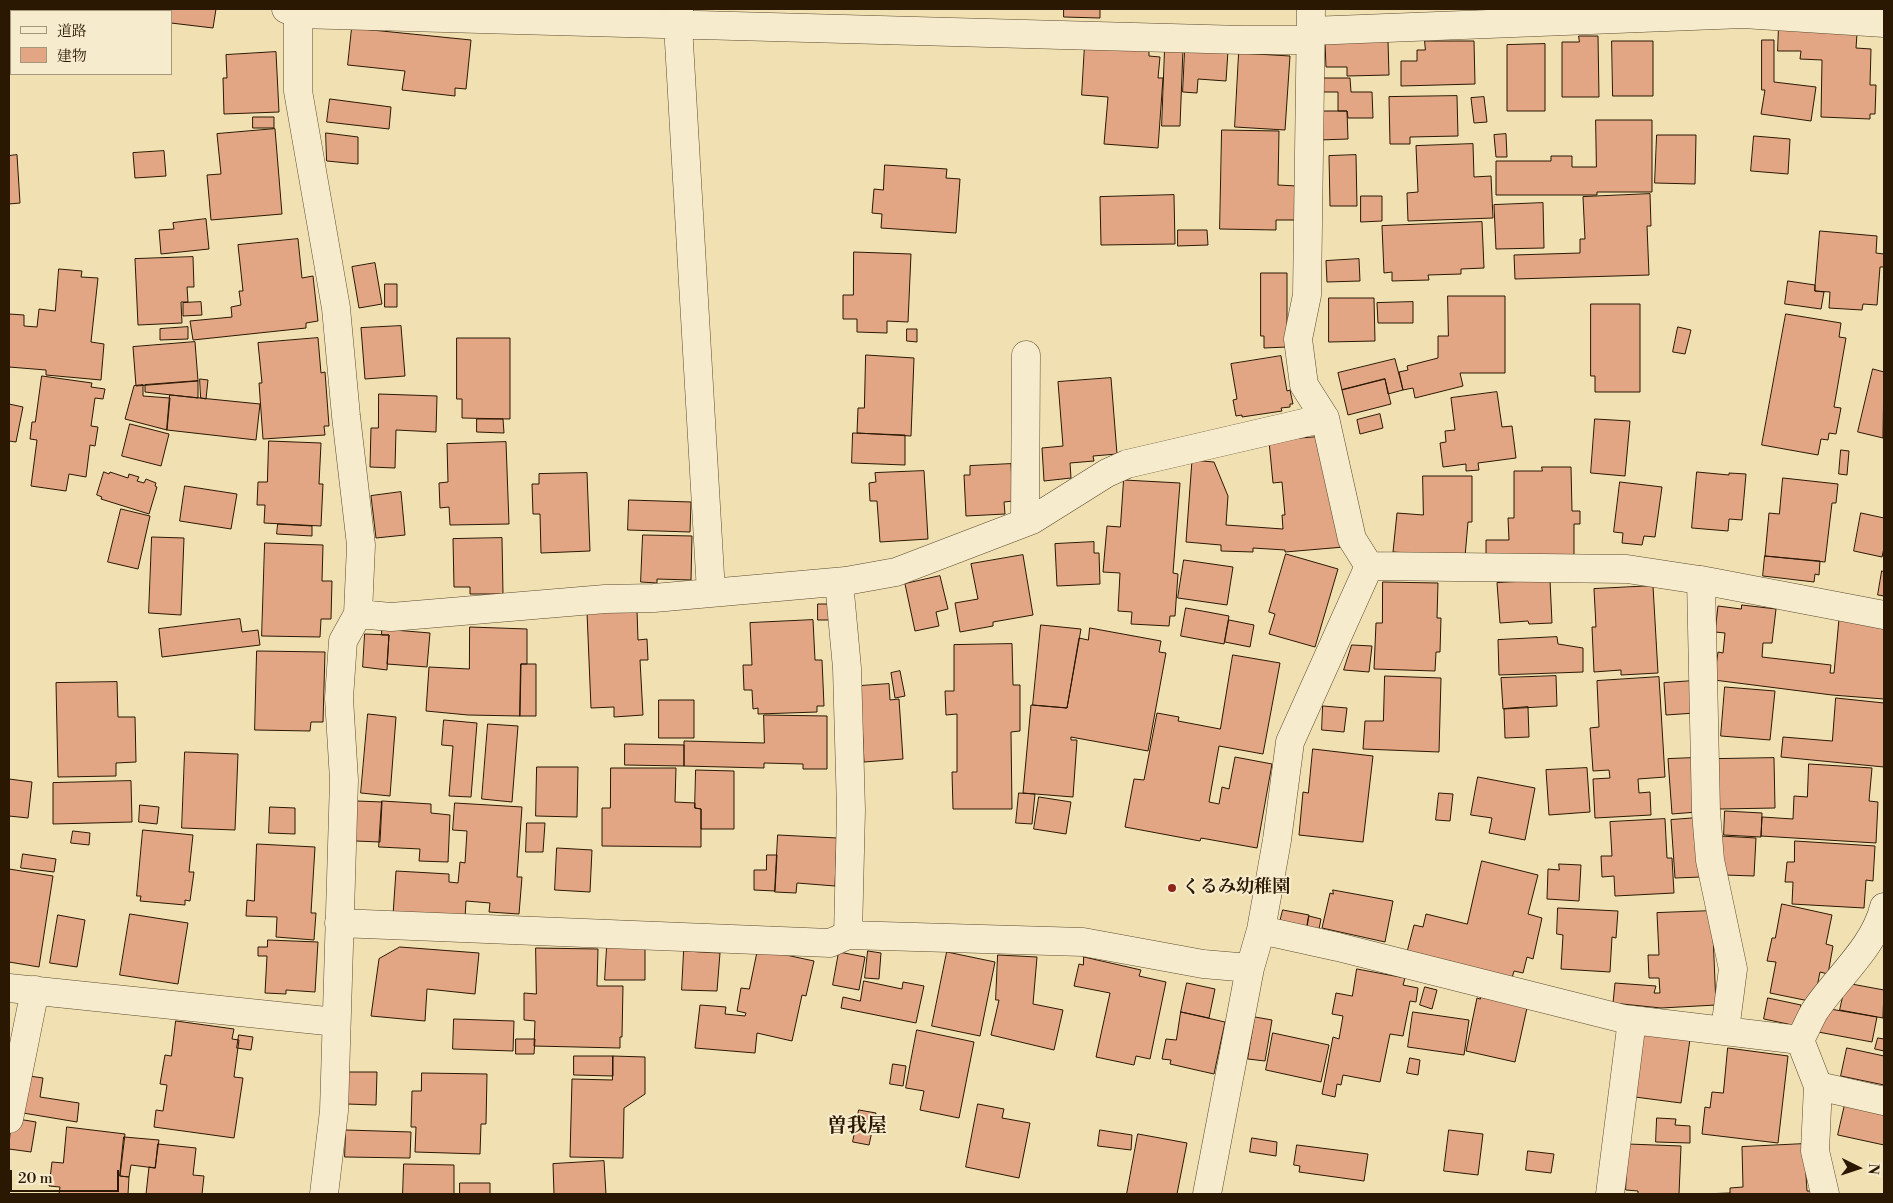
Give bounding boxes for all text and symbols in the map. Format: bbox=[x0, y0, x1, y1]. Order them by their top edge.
legend bbox=[10, 10, 172, 75]
text: 道路 bbox=[57, 22, 87, 41]
text: 建物 bbox=[57, 47, 87, 66]
place label: くるみ幼稚園 bbox=[1182, 877, 1290, 899]
marker: くるみ幼稚園 bbox=[1166, 882, 1178, 894]
district label: 曽我屋 bbox=[827, 1115, 887, 1139]
north arrow bbox=[1833, 1143, 1883, 1193]
scale bar bbox=[12, 1160, 121, 1192]
text: N bbox=[1864, 1163, 1882, 1175]
text: 20 m bbox=[18, 1169, 53, 1188]

